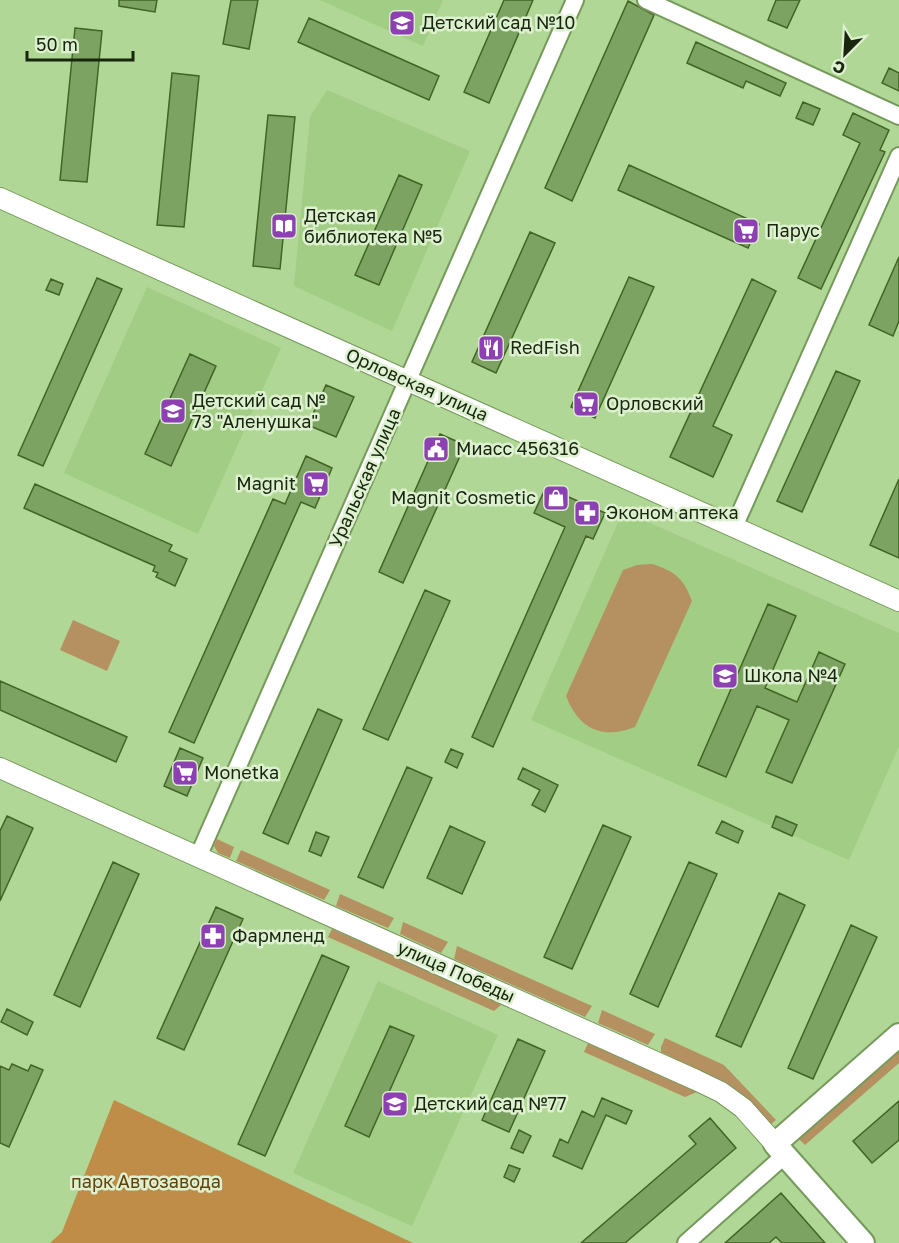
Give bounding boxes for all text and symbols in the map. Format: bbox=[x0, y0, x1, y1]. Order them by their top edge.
school or university icon: Детский сад №10 bbox=[387, 8, 417, 38]
place label: Детский сад №10 bbox=[422, 11, 575, 33]
scale bar bbox=[27, 24, 134, 62]
north arrow bbox=[815, 24, 875, 84]
text: 50 m bbox=[36, 33, 78, 55]
text: С bbox=[830, 56, 848, 79]
place label: Детская библиотека №5 bbox=[304, 204, 442, 247]
library icon: Детская библиотека №5 bbox=[269, 211, 299, 241]
supermarket icon: Парус bbox=[731, 216, 761, 246]
place label: Парус bbox=[766, 219, 820, 241]
restaurant icon: RedFish bbox=[476, 333, 506, 363]
place label: RedFish bbox=[510, 336, 580, 358]
street label: Орловская улица bbox=[343, 343, 492, 425]
place label: Детский сад № 73 "Аленушка" bbox=[192, 389, 326, 432]
supermarket icon: Орловский bbox=[571, 389, 601, 419]
place label: Орловский bbox=[606, 392, 704, 414]
school or university icon: Детский сад № 73 "Аленушка" bbox=[158, 396, 188, 426]
street label: Уральская улица bbox=[323, 404, 405, 551]
public building icon: Миасс 456316 bbox=[421, 434, 451, 464]
place label: Миасс 456316 bbox=[456, 437, 579, 459]
supermarket icon: Magnit bbox=[301, 469, 331, 499]
place label: Magnit bbox=[236, 472, 296, 494]
shop icon: Magnit Cosmetic bbox=[541, 483, 571, 513]
place label: Magnit Cosmetic bbox=[391, 486, 536, 508]
pharmacy icon: Эконом аптека bbox=[572, 498, 602, 528]
place label: Эконом аптека bbox=[606, 501, 739, 523]
school or university icon: Школа №4 bbox=[710, 661, 740, 691]
place label: Школа №4 bbox=[744, 664, 838, 686]
supermarket icon: Monetka bbox=[170, 758, 200, 788]
place label: Monetka bbox=[204, 761, 279, 783]
pharmacy icon: Фармленд bbox=[198, 921, 228, 951]
place label: Фармленд bbox=[232, 924, 325, 946]
street label: улица Победы bbox=[394, 935, 519, 1007]
school or university icon: Детский сад №77 bbox=[380, 1089, 410, 1119]
place label: Детский сад №77 bbox=[414, 1092, 567, 1114]
park label: парк Автозавода bbox=[71, 1170, 221, 1192]

